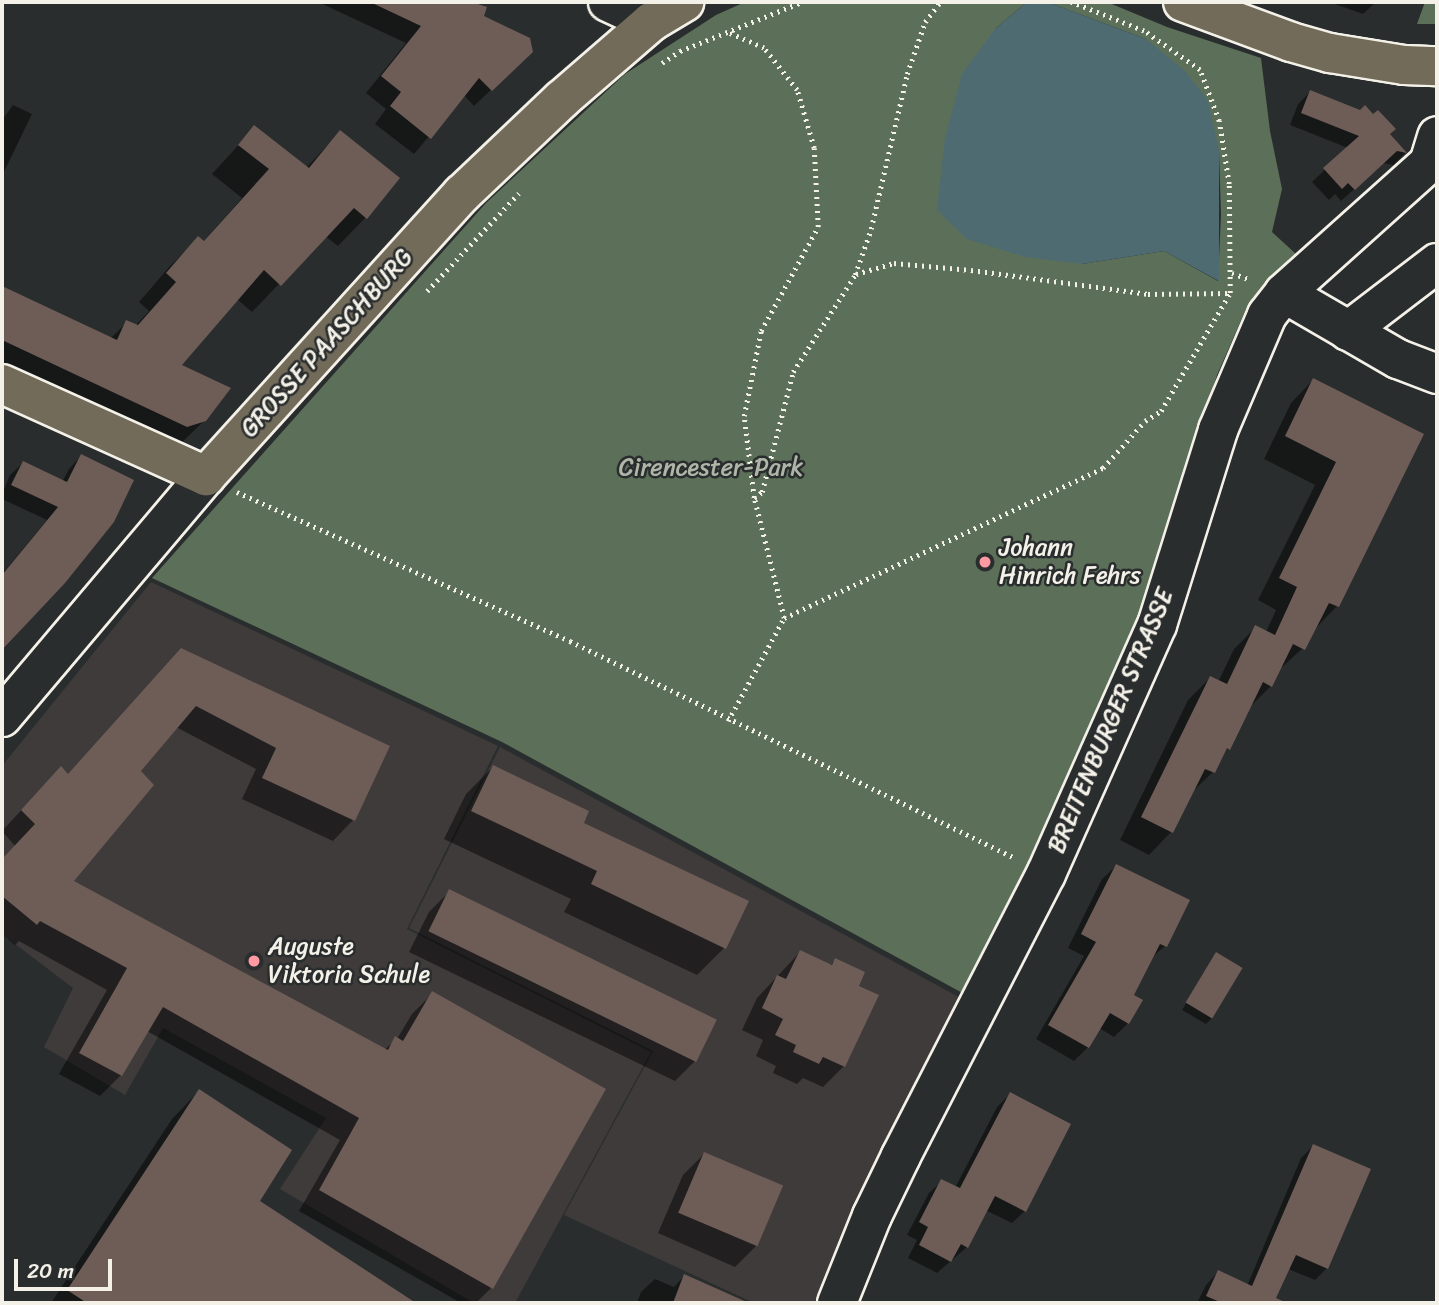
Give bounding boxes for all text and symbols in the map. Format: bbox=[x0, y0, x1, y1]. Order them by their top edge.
street label: GROSSE PAASCHBURG bbox=[235, 243, 419, 443]
park label: Cirencester-Park bbox=[619, 454, 803, 482]
place label: Johann Hinrich Fehrs bbox=[999, 534, 1140, 590]
marker: Johann Hinrich Fehrs bbox=[977, 554, 993, 570]
street label: BREITENBURGER STRASSE bbox=[1041, 583, 1181, 859]
place label: Auguste Viktoria Schule bbox=[268, 933, 431, 989]
marker: Auguste Viktoria Schule bbox=[246, 953, 262, 969]
scale bar bbox=[18, 1246, 116, 1290]
text: 20 m bbox=[27, 1252, 74, 1290]

